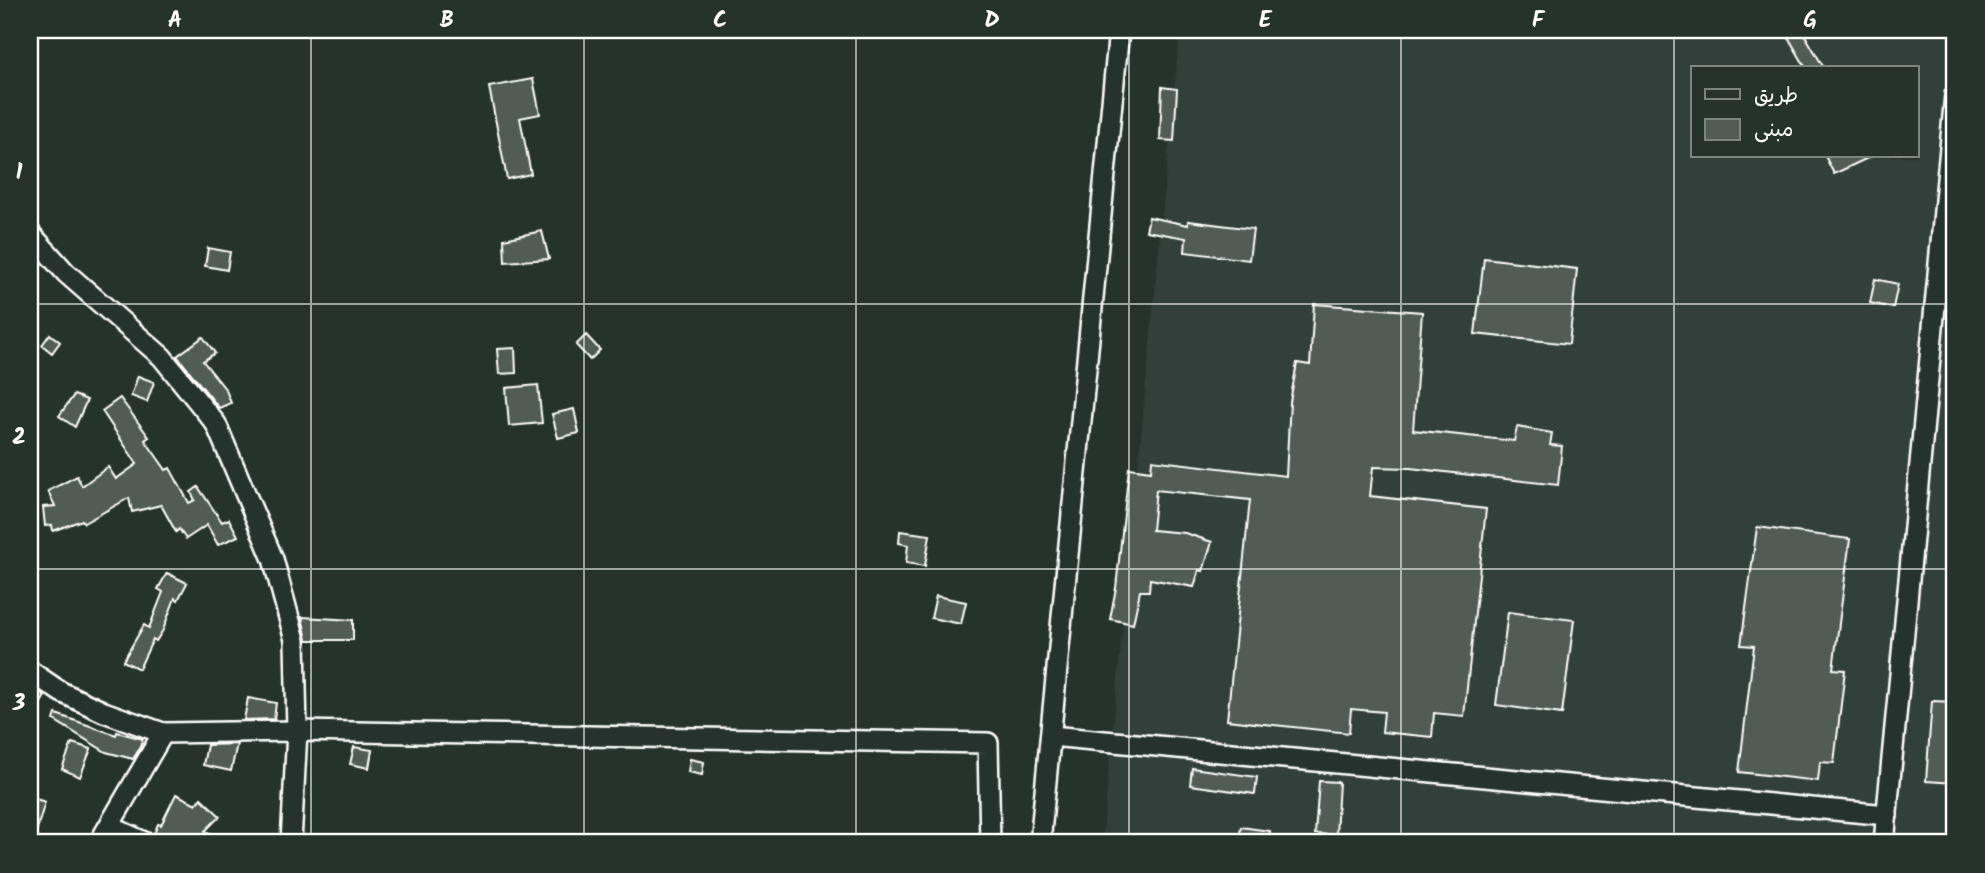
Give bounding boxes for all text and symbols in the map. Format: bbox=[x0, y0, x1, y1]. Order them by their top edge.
text: A bbox=[168, 3, 182, 39]
text: B bbox=[440, 3, 454, 39]
text: C bbox=[713, 3, 727, 39]
text: D bbox=[984, 3, 1000, 39]
text: E bbox=[1259, 3, 1273, 39]
text: F bbox=[1532, 3, 1546, 39]
text: G bbox=[1803, 3, 1817, 39]
legend bbox=[1691, 66, 1918, 158]
text: طريق bbox=[1754, 80, 1798, 113]
text: مبنى bbox=[1754, 114, 1793, 147]
text: 1 bbox=[16, 155, 23, 191]
text: 2 bbox=[12, 420, 26, 456]
text: 3 bbox=[12, 686, 26, 722]

